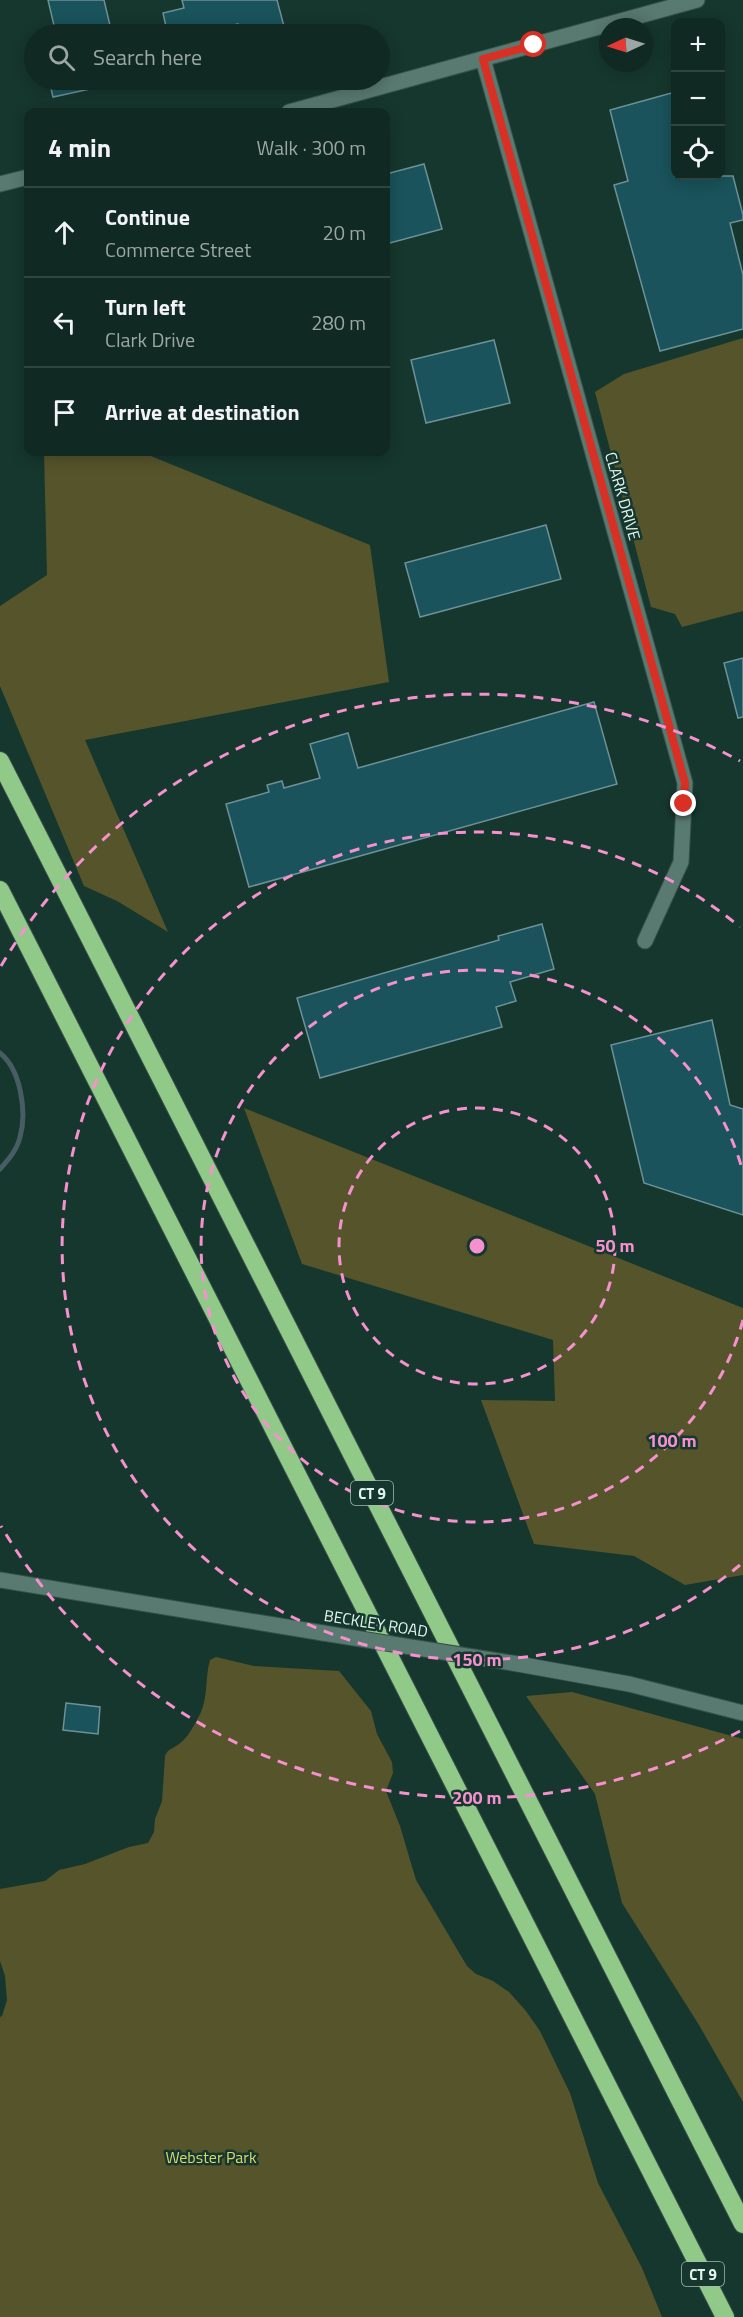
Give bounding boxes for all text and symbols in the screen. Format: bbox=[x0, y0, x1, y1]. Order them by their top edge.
north arrow bbox=[599, 18, 653, 72]
map controls bbox=[671, 18, 725, 180]
button: + bbox=[671, 18, 725, 72]
search box bbox=[24, 24, 390, 90]
route start bbox=[520, 31, 546, 57]
text: Search here bbox=[93, 40, 202, 74]
icon: search bbox=[45, 41, 78, 74]
button: − bbox=[671, 72, 725, 126]
button: locate bbox=[671, 126, 725, 180]
text: 4 min bbox=[48, 128, 111, 167]
text: Walk · 300 m bbox=[257, 132, 366, 163]
text: Continue bbox=[105, 200, 190, 234]
icon: ahead bbox=[48, 216, 81, 249]
text: 20 m bbox=[322, 217, 366, 248]
text: Commerce Street bbox=[105, 234, 251, 265]
text: Turn left bbox=[105, 290, 186, 324]
icon: left bbox=[48, 306, 81, 339]
text: 280 m bbox=[311, 307, 366, 338]
text: Clark Drive bbox=[105, 324, 195, 355]
text: Arrive at destination bbox=[105, 395, 300, 429]
icon: arrive bbox=[48, 396, 81, 429]
street label: CLARK DRIVE bbox=[599, 449, 647, 543]
route end bbox=[670, 790, 696, 816]
text: 50 m bbox=[595, 1232, 635, 1259]
centre of rings bbox=[467, 1236, 487, 1256]
text: 100 m bbox=[647, 1427, 697, 1454]
road number: CT 9 bbox=[351, 1481, 393, 1505]
street label: BECKLEY ROAD bbox=[322, 1603, 430, 1643]
text: 150 m bbox=[452, 1646, 502, 1673]
text: 200 m bbox=[452, 1784, 502, 1811]
park label: Webster Park bbox=[165, 2145, 257, 2169]
road number: CT 9 bbox=[682, 2262, 724, 2286]

